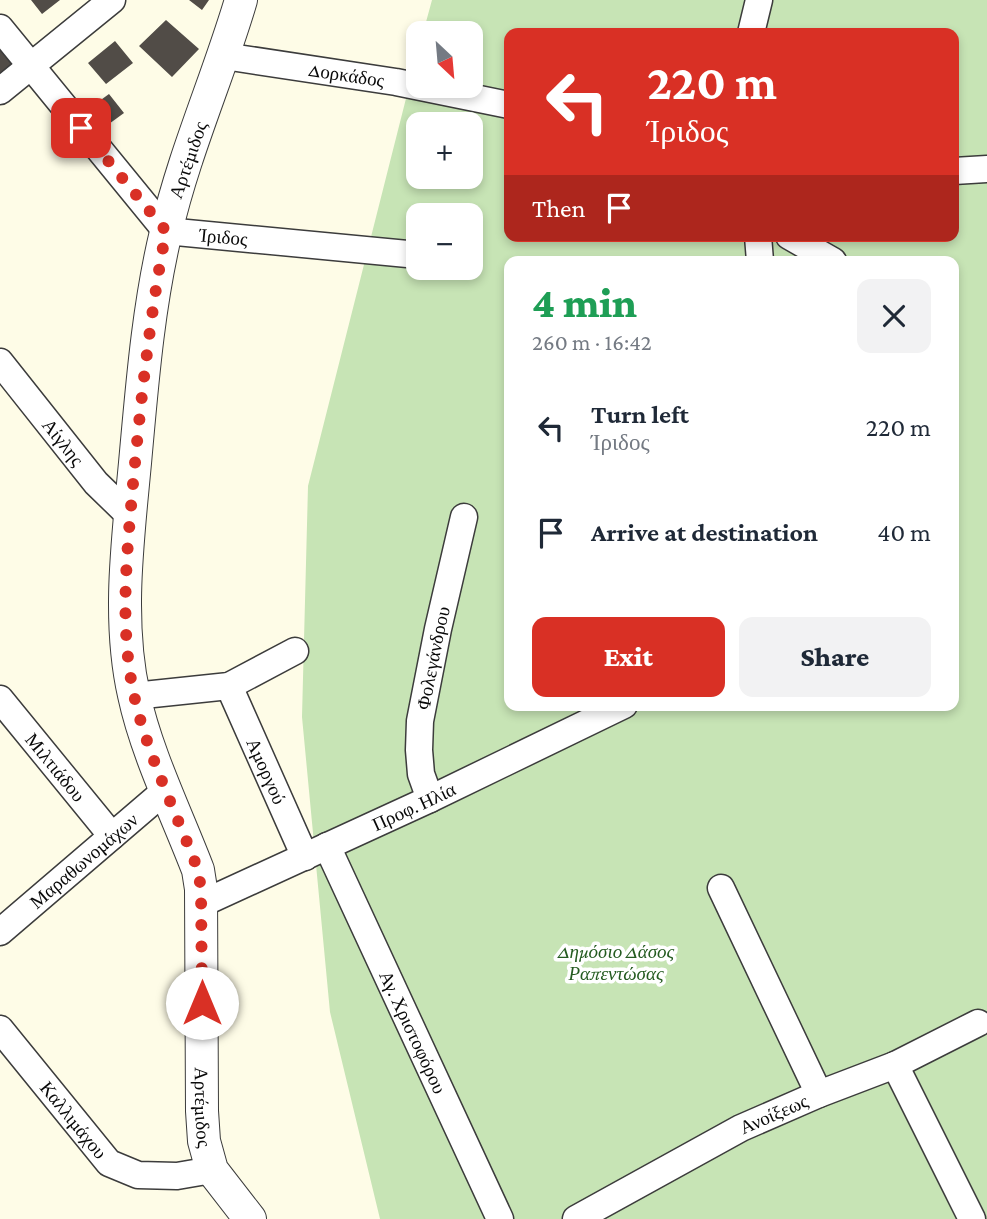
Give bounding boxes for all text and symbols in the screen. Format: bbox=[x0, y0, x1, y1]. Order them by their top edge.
north arrow bbox=[406, 21, 483, 98]
map controls bbox=[406, 21, 483, 280]
text: 220 m bbox=[647, 55, 777, 110]
icon: left bbox=[532, 56, 623, 147]
street label: Δορκάδος bbox=[307, 58, 386, 91]
pin bbox=[51, 98, 111, 158]
icon: arrive bbox=[62, 109, 100, 147]
button: + bbox=[406, 112, 483, 189]
text: Ίριδος bbox=[647, 113, 728, 149]
street label: Αρτέμιδος bbox=[165, 118, 211, 201]
icon: arrive bbox=[600, 189, 638, 227]
text: Then bbox=[532, 194, 586, 223]
button: − bbox=[406, 203, 483, 280]
street label: Ίριδος bbox=[197, 224, 249, 249]
text: 4 min bbox=[532, 279, 637, 326]
button: close bbox=[857, 279, 931, 353]
text: 260 m · 16:42 bbox=[532, 329, 652, 355]
text: Turn left bbox=[591, 400, 689, 429]
icon: left bbox=[532, 409, 570, 447]
text: 220 m bbox=[866, 413, 931, 442]
street label: Αίγλης bbox=[38, 414, 89, 470]
text: Ίριδος bbox=[591, 429, 650, 455]
icon: arrive bbox=[532, 514, 570, 552]
text: Arrive at destination bbox=[591, 518, 818, 547]
text: 40 m bbox=[877, 518, 931, 547]
street label: Φολεγάνδρου bbox=[412, 604, 453, 711]
button: Exit bbox=[532, 617, 725, 697]
button: Share bbox=[739, 617, 931, 697]
street label: Μιλτιάδου bbox=[22, 729, 90, 805]
street label: Αμοργού bbox=[243, 735, 291, 807]
street label: Προφ. Ηλία bbox=[369, 778, 459, 835]
street label: Μαραθωνομάχων bbox=[25, 808, 142, 912]
park label: Δημόσιο Δάσος Ραπεντώσας bbox=[557, 941, 675, 984]
position arrow bbox=[165, 966, 239, 1040]
street label: Αγ. Χριστοφόρου bbox=[376, 967, 451, 1097]
street label: Αρτέμιδος bbox=[191, 1067, 216, 1150]
street label: Καλλιμάχου bbox=[36, 1077, 111, 1163]
street label: Ανοίξεως bbox=[736, 1090, 811, 1138]

